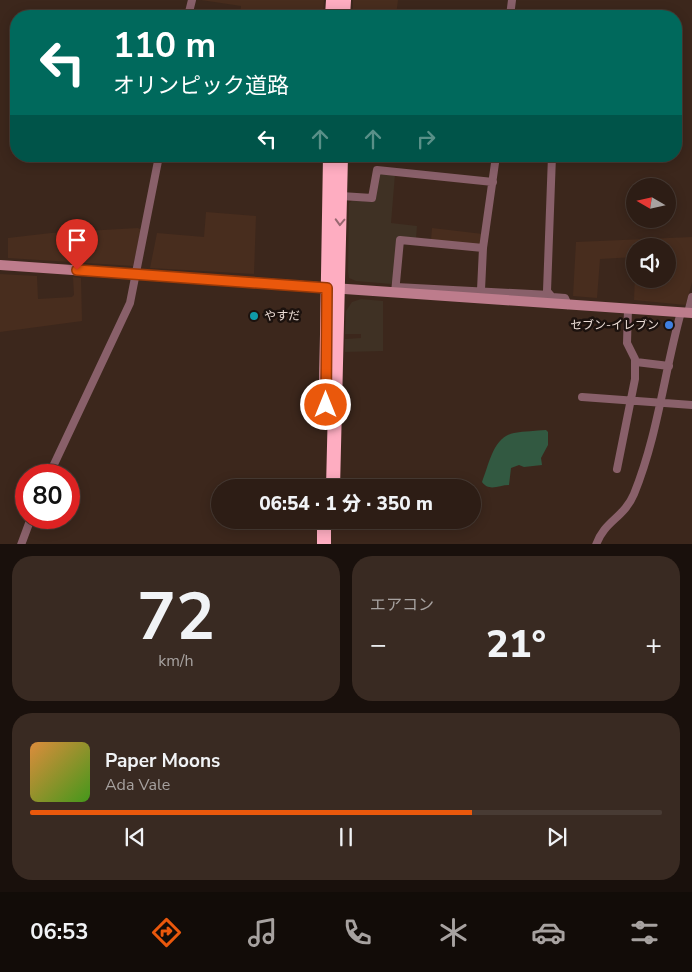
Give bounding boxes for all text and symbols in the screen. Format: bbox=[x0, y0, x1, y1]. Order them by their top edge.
text: 110 m bbox=[113, 22, 216, 69]
icon: left bbox=[30, 30, 95, 95]
text: オリンピック道路 bbox=[113, 71, 289, 101]
icon: left bbox=[253, 125, 281, 153]
icon: ahead bbox=[306, 125, 334, 153]
icon: ahead bbox=[359, 125, 387, 153]
icon: right bbox=[412, 125, 440, 153]
north arrow bbox=[626, 178, 676, 228]
map controls bbox=[626, 178, 676, 288]
pin bbox=[56, 219, 98, 270]
one-way arrow bbox=[335, 219, 345, 227]
icon: arrive bbox=[63, 226, 91, 254]
button: sound bbox=[626, 238, 676, 288]
place label: やすだ bbox=[264, 308, 300, 324]
marker: やすだ bbox=[248, 310, 260, 322]
place label: セブン-イレブン bbox=[570, 317, 659, 333]
marker: セブン-イレブン bbox=[663, 319, 675, 331]
position arrow bbox=[299, 378, 351, 430]
speed limit sign: 80 bbox=[15, 464, 80, 529]
text: 06:54 · 1 分 · 350 m bbox=[259, 491, 433, 517]
text: 72 bbox=[137, 573, 215, 662]
text: エアコン bbox=[370, 594, 434, 616]
text: 21° bbox=[486, 619, 546, 670]
text: − bbox=[370, 626, 387, 664]
text: + bbox=[645, 626, 662, 664]
text: km/h bbox=[158, 650, 194, 672]
text: Paper Moons bbox=[105, 748, 220, 774]
text: Ada Vale bbox=[105, 774, 170, 796]
icon: previous bbox=[121, 823, 149, 851]
icon: pause bbox=[332, 823, 360, 851]
icon: next bbox=[543, 823, 571, 851]
icon: directions bbox=[149, 915, 184, 950]
icon: music bbox=[245, 915, 280, 950]
icon: phone bbox=[340, 915, 375, 950]
icon: climate bbox=[436, 915, 471, 950]
icon: car bbox=[531, 915, 566, 950]
icon: filters bbox=[627, 915, 662, 950]
text: 06:53 bbox=[30, 917, 89, 947]

